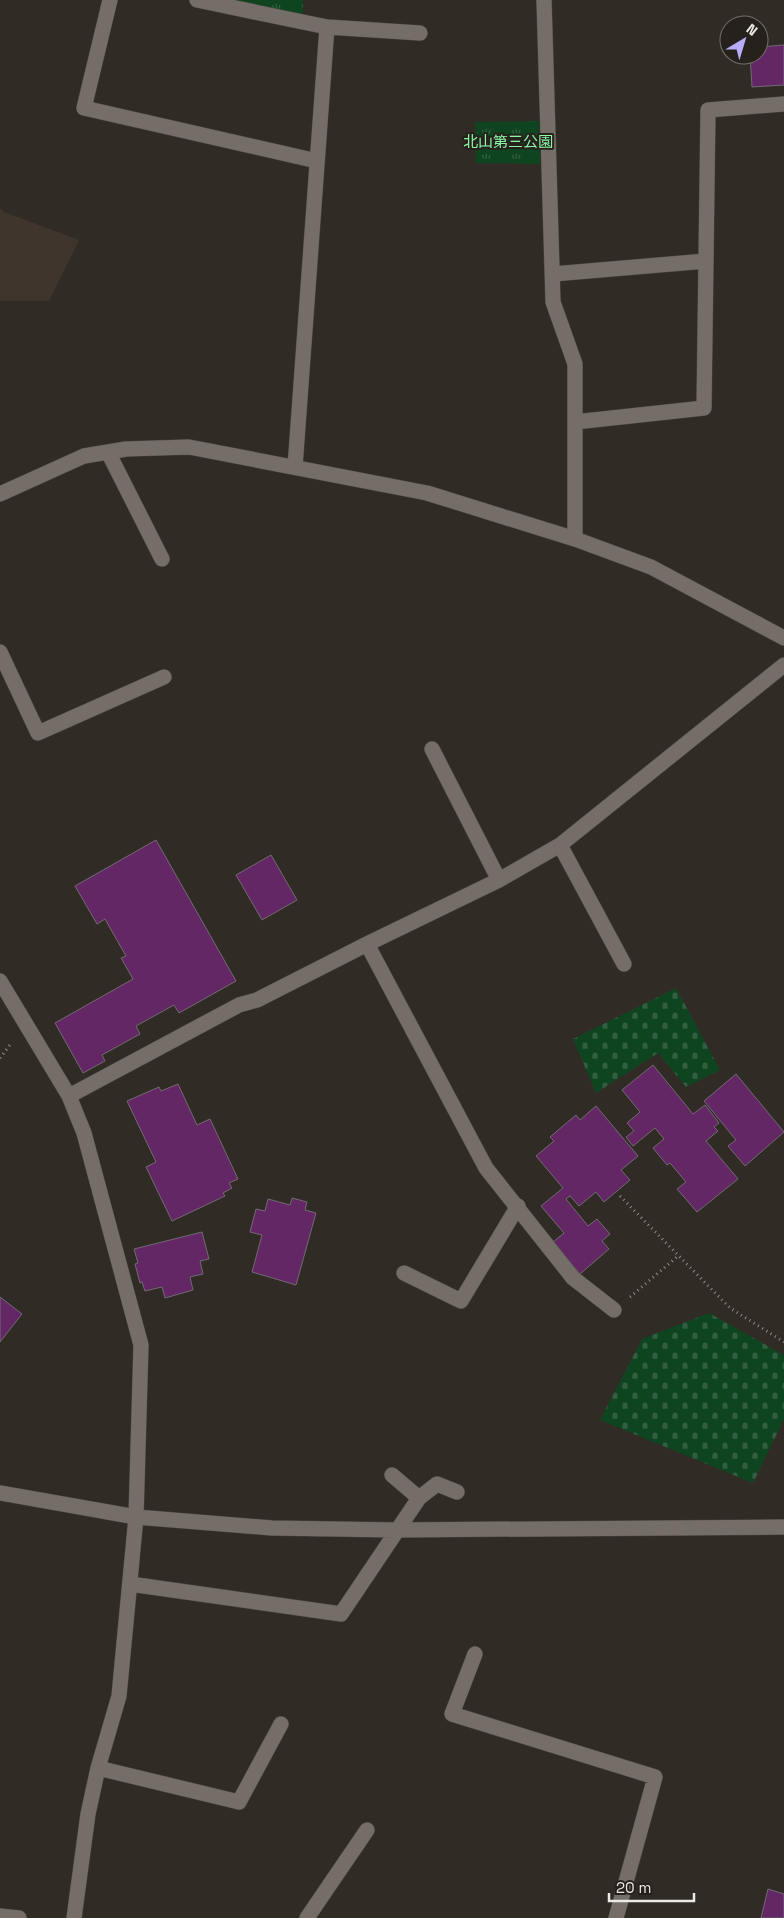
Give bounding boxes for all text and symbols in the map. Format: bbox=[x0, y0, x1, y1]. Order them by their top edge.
north arrow bbox=[719, 15, 769, 65]
text: N bbox=[743, 20, 761, 40]
park label: 北山第三公園 bbox=[463, 132, 553, 151]
scale bar bbox=[609, 1870, 694, 1902]
text: 20 m bbox=[616, 1878, 651, 1897]

